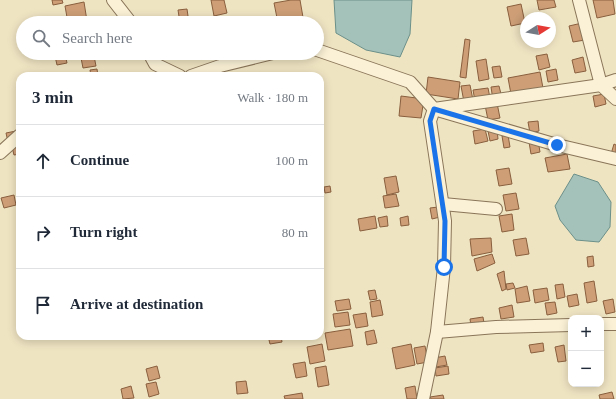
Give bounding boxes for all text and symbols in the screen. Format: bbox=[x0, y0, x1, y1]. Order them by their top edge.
north arrow bbox=[520, 12, 556, 48]
search box bbox=[16, 16, 324, 60]
icon: search bbox=[30, 27, 52, 49]
text: Search here bbox=[62, 30, 132, 46]
text: 3 min bbox=[32, 88, 73, 107]
text: Walk · 180 m bbox=[237, 90, 308, 105]
route end bbox=[548, 136, 566, 154]
icon: ahead bbox=[32, 150, 54, 172]
text: Continue bbox=[70, 152, 129, 168]
text: 100 m bbox=[275, 153, 308, 168]
icon: right bbox=[32, 222, 54, 244]
text: Turn right bbox=[70, 224, 137, 240]
text: 80 m bbox=[282, 225, 308, 240]
route start bbox=[435, 258, 453, 276]
icon: arrive bbox=[32, 294, 54, 316]
text: Arrive at destination bbox=[70, 296, 203, 312]
map controls bbox=[568, 315, 604, 387]
button: + bbox=[568, 315, 604, 351]
button: − bbox=[568, 351, 604, 387]

